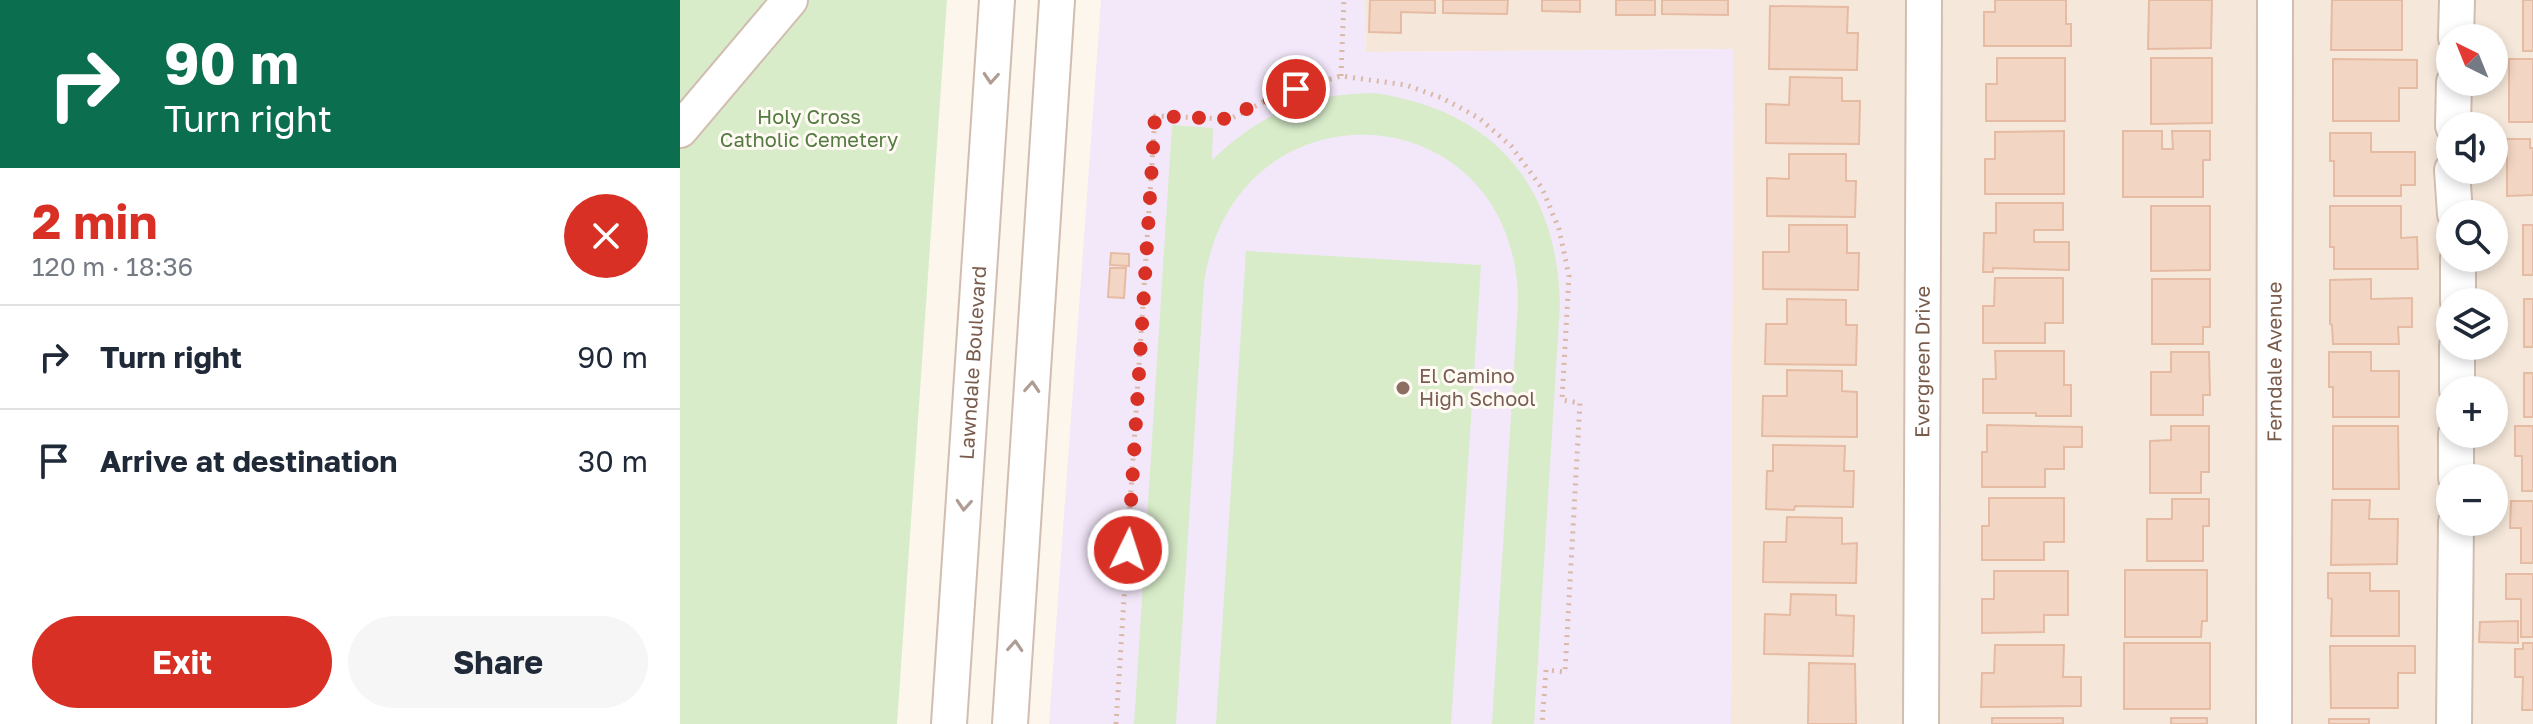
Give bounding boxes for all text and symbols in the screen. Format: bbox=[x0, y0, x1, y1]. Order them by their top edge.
north arrow bbox=[2436, 24, 2508, 96]
map controls bbox=[2436, 24, 2508, 536]
text: 90 m bbox=[164, 29, 299, 96]
icon: right bbox=[32, 32, 136, 136]
pin bbox=[1262, 55, 1330, 123]
icon: arrive bbox=[1274, 67, 1318, 111]
one-way arrow bbox=[983, 72, 1000, 85]
text: Turn right bbox=[164, 97, 332, 140]
park label: Holy Cross Catholic Cemetery bbox=[720, 104, 898, 151]
button: sound bbox=[2436, 112, 2508, 184]
text: 2 min bbox=[32, 192, 157, 250]
button: close bbox=[564, 194, 648, 278]
button: search bbox=[2436, 200, 2508, 272]
text: 120 m · 18:36 bbox=[32, 251, 193, 282]
street label: Lawndale Boulevard bbox=[954, 265, 990, 461]
street label: Ferndale Avenue bbox=[2261, 282, 2286, 442]
street label: Evergreen Drive bbox=[1909, 286, 1934, 438]
button: layers bbox=[2436, 288, 2508, 360]
icon: right bbox=[32, 335, 76, 379]
text: Turn right bbox=[100, 339, 242, 375]
text: 90 m bbox=[577, 339, 648, 375]
place label: El Camino High School bbox=[1419, 363, 1536, 410]
button: + bbox=[2436, 376, 2508, 448]
marker: El Camino High School bbox=[1394, 379, 1412, 397]
one-way arrow bbox=[1023, 380, 1040, 393]
icon: arrive bbox=[32, 439, 76, 483]
text: Arrive at destination bbox=[100, 443, 397, 479]
text: 30 m bbox=[578, 443, 648, 479]
button: − bbox=[2436, 464, 2508, 536]
one-way arrow bbox=[956, 499, 973, 512]
position arrow bbox=[1086, 508, 1170, 592]
button: Exit bbox=[32, 616, 332, 708]
button: Share bbox=[348, 616, 648, 708]
one-way arrow bbox=[1006, 639, 1023, 652]

